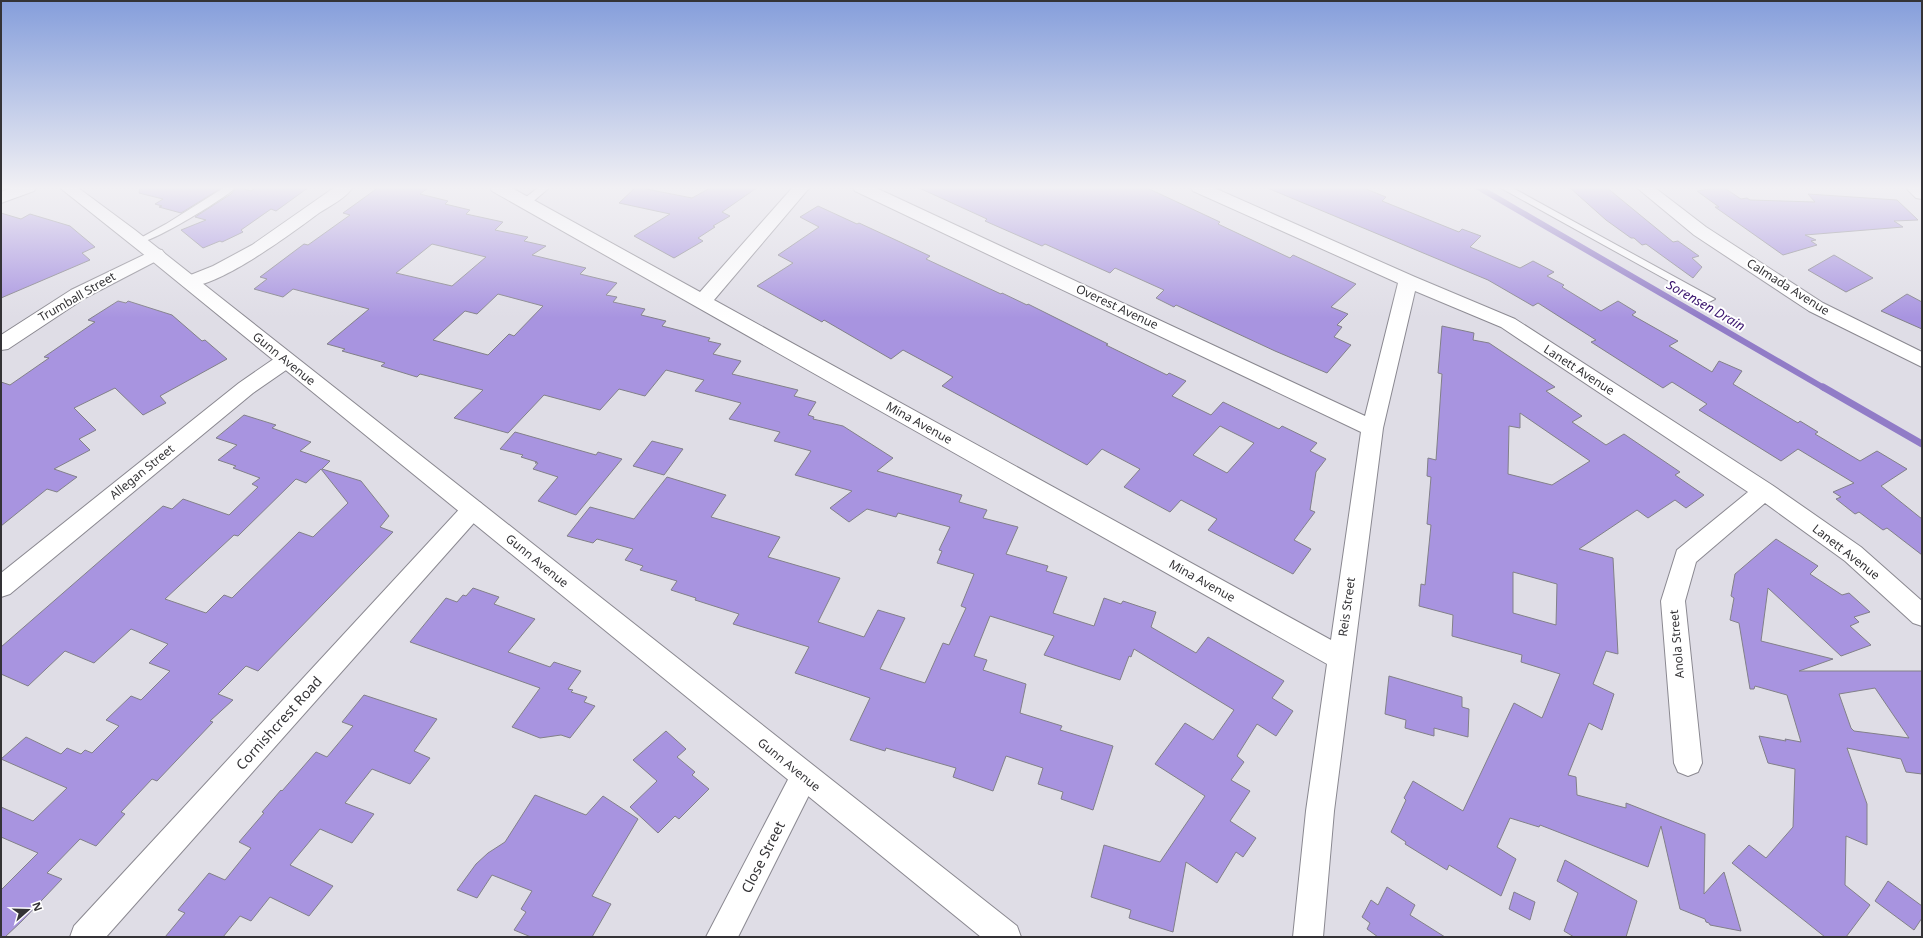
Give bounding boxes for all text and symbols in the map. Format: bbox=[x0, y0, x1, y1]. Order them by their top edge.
street label: Calmada Avenue bbox=[1744, 254, 1833, 319]
street label: Trumball Street bbox=[35, 267, 119, 326]
water label: Sorensen Drain bbox=[1664, 275, 1748, 335]
street label: Overest Avenue bbox=[1073, 280, 1161, 333]
street label: Gunn Avenue bbox=[249, 328, 319, 389]
street label: Lanett Avenue bbox=[1541, 340, 1618, 399]
street label: Mina Avenue bbox=[883, 397, 956, 448]
street label: Allegan Street bbox=[106, 440, 178, 503]
street label: Lanett Avenue bbox=[1809, 520, 1884, 583]
street label: Gunn Avenue bbox=[502, 530, 572, 591]
street label: Mina Avenue bbox=[1166, 555, 1239, 606]
street label: Reis Street bbox=[1334, 576, 1359, 638]
street label: Anola Street bbox=[1665, 608, 1688, 679]
street label: Cornishcrest Road bbox=[231, 672, 326, 774]
street label: Gunn Avenue bbox=[754, 734, 824, 795]
street label: Close Street bbox=[736, 818, 789, 896]
north arrow bbox=[8, 890, 48, 930]
text: N bbox=[29, 900, 46, 913]

